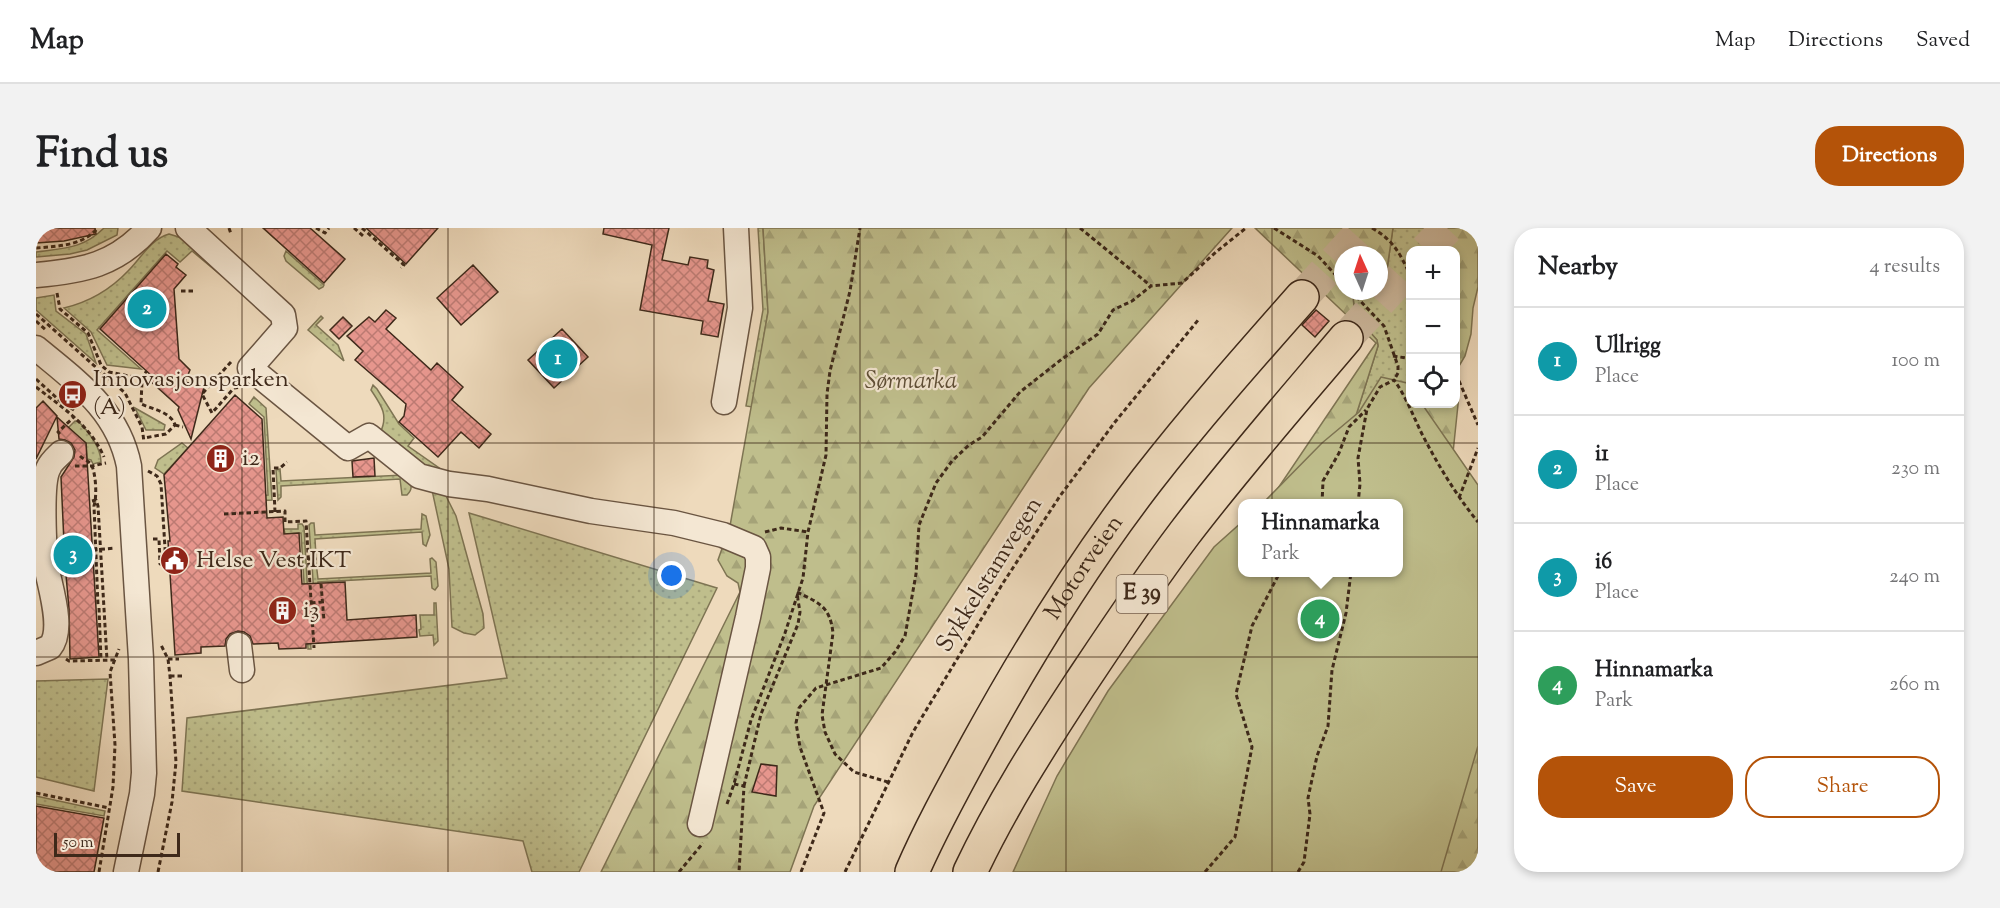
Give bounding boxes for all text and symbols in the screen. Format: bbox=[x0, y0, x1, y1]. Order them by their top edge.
text: Map bbox=[30, 21, 84, 61]
text: Map bbox=[1715, 26, 1755, 56]
text: Directions bbox=[1788, 26, 1883, 56]
text: Saved bbox=[1916, 26, 1970, 56]
text: Find us bbox=[36, 126, 168, 186]
button: Directions bbox=[1815, 126, 1964, 186]
north arrow bbox=[1334, 246, 1388, 300]
map controls bbox=[1406, 246, 1460, 408]
button: + bbox=[1406, 246, 1460, 300]
text: Nearby bbox=[1538, 249, 1618, 286]
text: 4 results bbox=[1869, 253, 1940, 282]
pin: 2 bbox=[128, 286, 166, 332]
button: − bbox=[1406, 300, 1460, 354]
text: Ullrigg bbox=[1595, 331, 1661, 363]
pin: 1 bbox=[538, 336, 578, 382]
text: 1 bbox=[1554, 347, 1561, 376]
text: 100 m bbox=[1891, 347, 1940, 376]
button: locate bbox=[1406, 354, 1460, 408]
place label: Innovasjonsparken (A) bbox=[93, 363, 289, 425]
text: Place bbox=[1595, 363, 1639, 392]
park label: Sørmarka bbox=[865, 365, 957, 399]
bus stop icon: Innovasjonsparken (A) bbox=[56, 378, 88, 410]
text: i1 bbox=[1595, 439, 1609, 471]
place label: i2 bbox=[242, 442, 260, 476]
building icon: i2 bbox=[205, 443, 237, 475]
text: 2 bbox=[1553, 455, 1562, 484]
text: 230 m bbox=[1891, 455, 1940, 484]
text: Place bbox=[1595, 471, 1639, 500]
street label: Sykkelstamvegen bbox=[929, 491, 1051, 659]
popup bbox=[1238, 499, 1403, 577]
street label: Motorveien bbox=[1037, 508, 1132, 627]
text: Hinnamarka bbox=[1261, 508, 1380, 540]
pin: 3 bbox=[54, 532, 93, 578]
text: Park bbox=[1261, 540, 1300, 569]
place label: Helse Vest IKT bbox=[196, 544, 351, 578]
public building icon: Helse Vest IKT bbox=[159, 545, 191, 577]
text: i6 bbox=[1595, 547, 1612, 579]
your location bbox=[657, 561, 686, 590]
text: 3 bbox=[1553, 563, 1562, 592]
text: 240 m bbox=[1889, 563, 1940, 592]
road number: E 39 bbox=[1116, 575, 1168, 613]
text: Place bbox=[1595, 579, 1639, 608]
place label: i3 bbox=[303, 594, 320, 628]
building icon: i3 bbox=[266, 595, 298, 627]
pin: 4 bbox=[1300, 596, 1340, 642]
text: Hinnamarka bbox=[1595, 655, 1713, 687]
text: 4 bbox=[1552, 671, 1563, 700]
text: 260 m bbox=[1889, 671, 1940, 700]
text: Park bbox=[1595, 687, 1633, 716]
button: Save bbox=[1538, 756, 1733, 818]
button: Share bbox=[1745, 756, 1940, 818]
scale bar bbox=[54, 830, 180, 858]
text: 50 m bbox=[63, 832, 94, 855]

